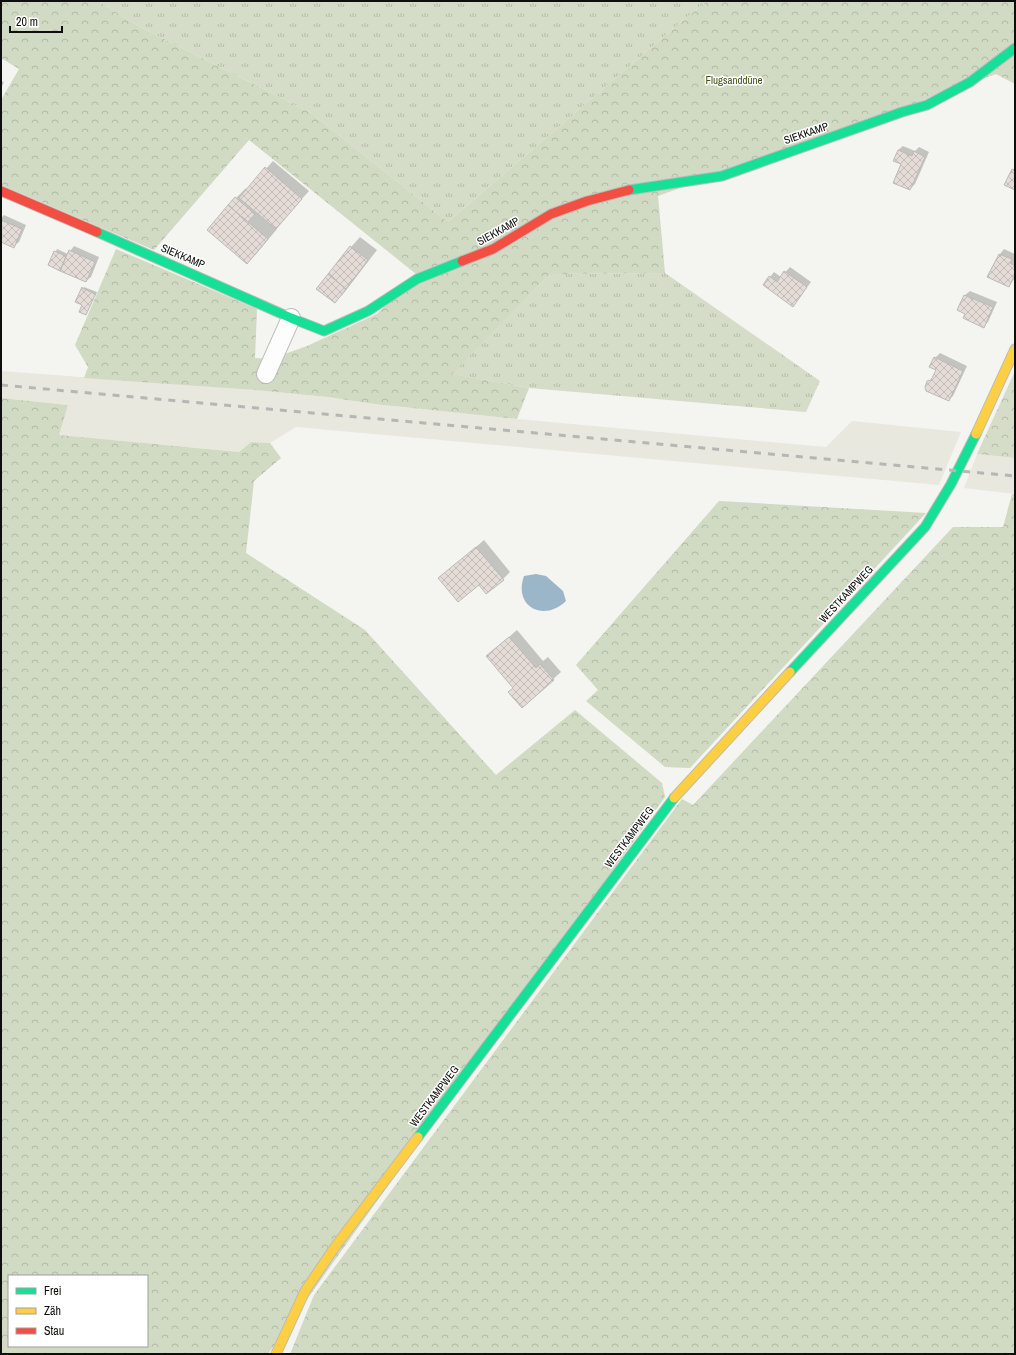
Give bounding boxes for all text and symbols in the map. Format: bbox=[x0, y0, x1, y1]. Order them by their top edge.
scale bar bbox=[10, 8, 62, 34]
text: 20 m bbox=[16, 14, 38, 30]
park label: Flugsanddüne bbox=[705, 73, 763, 87]
street label: SIEKKAMP bbox=[782, 119, 830, 147]
street label: SIEKKAMP bbox=[474, 214, 522, 248]
street label: SIEKKAMP bbox=[159, 241, 207, 271]
street label: WESTKAMPWEG bbox=[816, 562, 876, 626]
street label: WESTKAMPWEG bbox=[601, 804, 657, 870]
street label: WESTKAMPWEG bbox=[406, 1063, 462, 1129]
legend bbox=[8, 1275, 148, 1347]
text: Frei bbox=[44, 1283, 62, 1299]
text: Zäh bbox=[44, 1303, 61, 1319]
text: Stau bbox=[44, 1323, 64, 1339]

